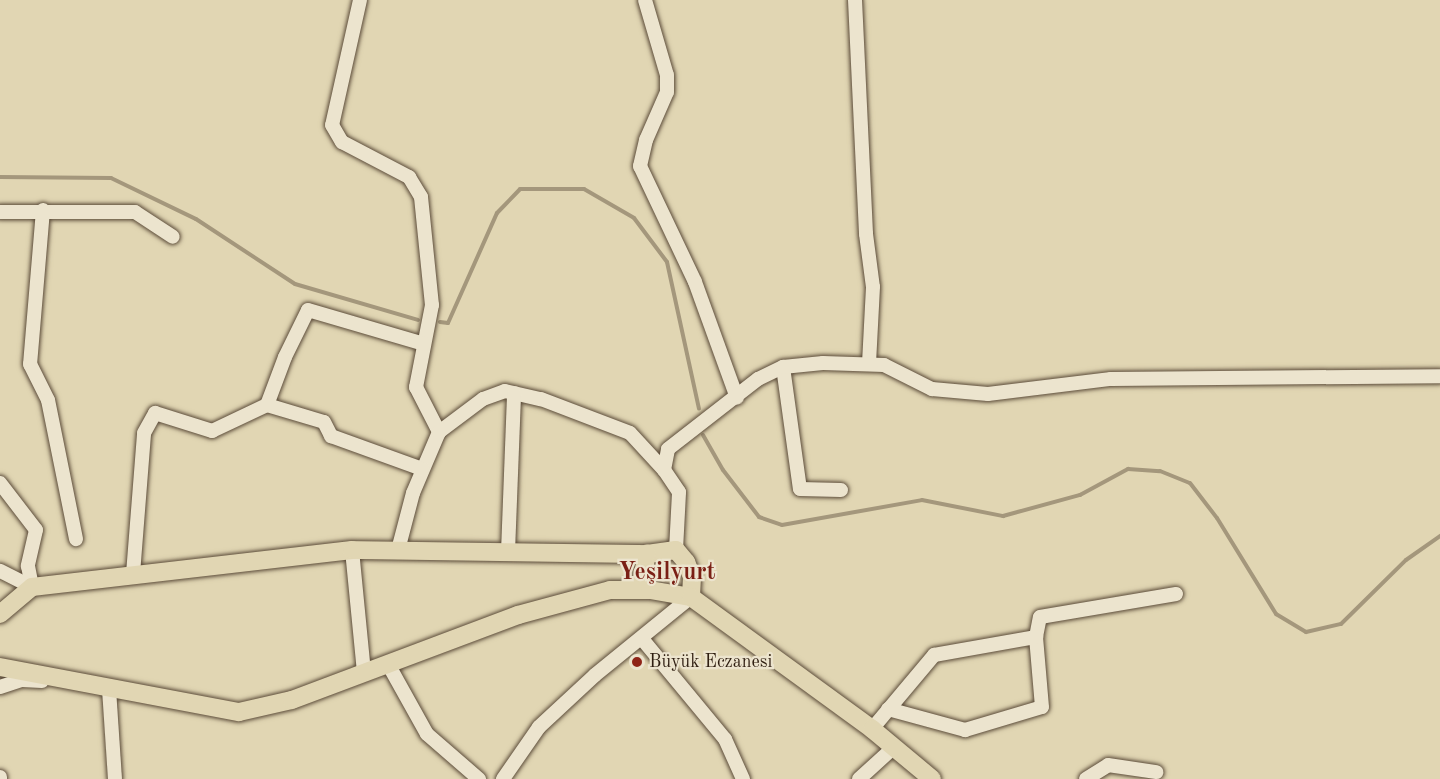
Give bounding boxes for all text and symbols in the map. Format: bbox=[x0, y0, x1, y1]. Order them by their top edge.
district label: Yeşilyurt bbox=[618, 560, 716, 588]
place label: Büyük Eczanesi bbox=[649, 651, 772, 673]
marker: Büyük Eczanesi bbox=[630, 655, 644, 669]

